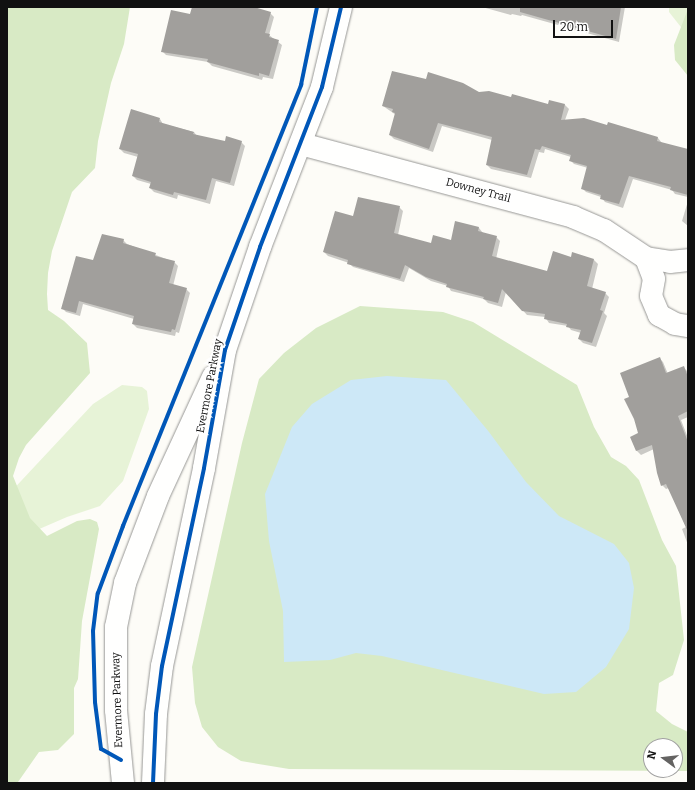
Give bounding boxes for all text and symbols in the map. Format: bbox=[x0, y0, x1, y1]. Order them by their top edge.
scale bar bbox=[555, 12, 615, 38]
text: 20 m bbox=[560, 20, 588, 34]
street label: Downey Trail bbox=[444, 176, 512, 206]
street label: Evermore Parkway bbox=[194, 338, 226, 434]
street label: Evermore Parkway bbox=[110, 652, 126, 748]
north arrow bbox=[643, 738, 683, 778]
text: N bbox=[645, 749, 659, 761]

